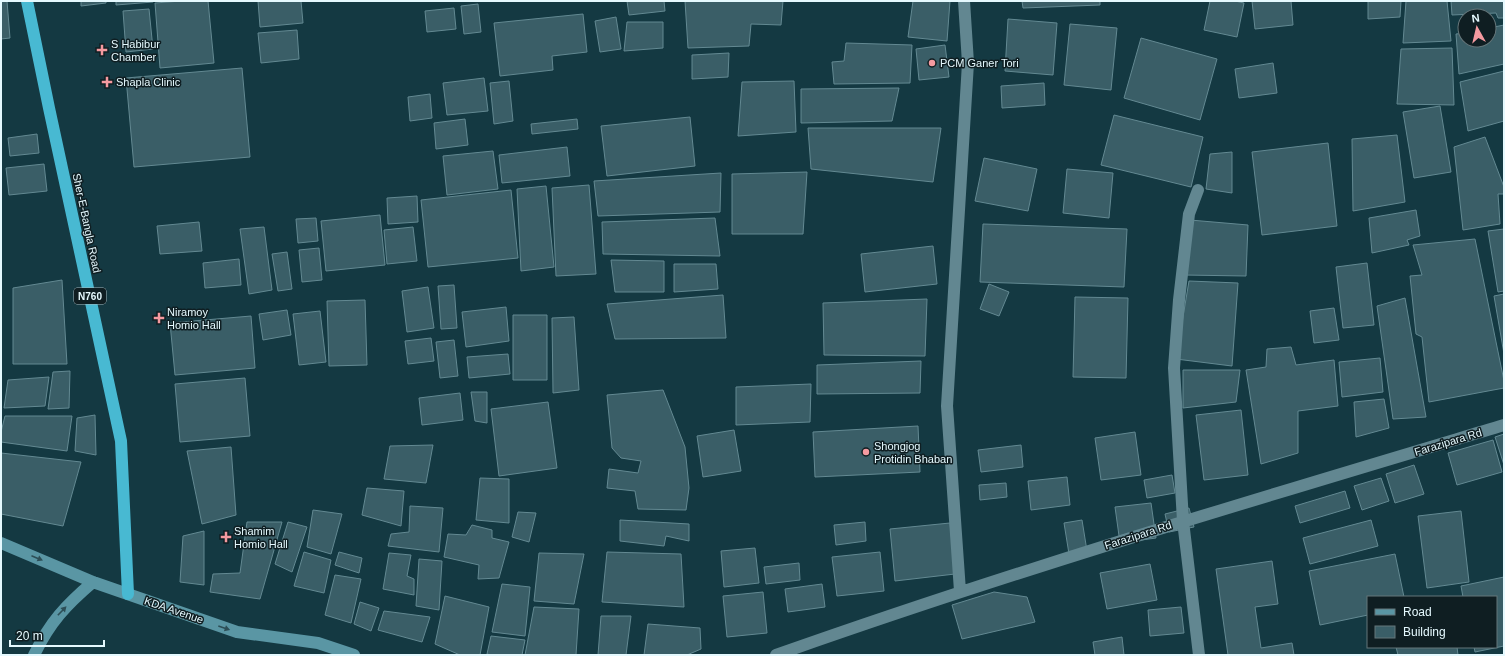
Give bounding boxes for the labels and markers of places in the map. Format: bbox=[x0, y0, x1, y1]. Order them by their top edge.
place label: S Habibur Chamber bbox=[111, 38, 160, 63]
marker: S Habibur Chamber bbox=[96, 44, 108, 56]
place label: PCM Ganer Tori bbox=[940, 57, 1019, 69]
marker: PCM Ganer Tori bbox=[927, 58, 937, 68]
marker: Shapla Clinic bbox=[101, 76, 113, 88]
place label: Shapla Clinic bbox=[116, 76, 181, 88]
place label: Niramoy Homio Hall bbox=[167, 306, 221, 331]
marker: Niramoy Homio Hall bbox=[154, 313, 164, 323]
place label: Shongjog Protidin Bhaban bbox=[874, 440, 952, 465]
marker: Shongjog Protidin Bhaban bbox=[861, 447, 871, 457]
place label: Shamim Homio Hall bbox=[234, 525, 288, 550]
marker: Shamim Homio Hall bbox=[221, 532, 231, 542]

